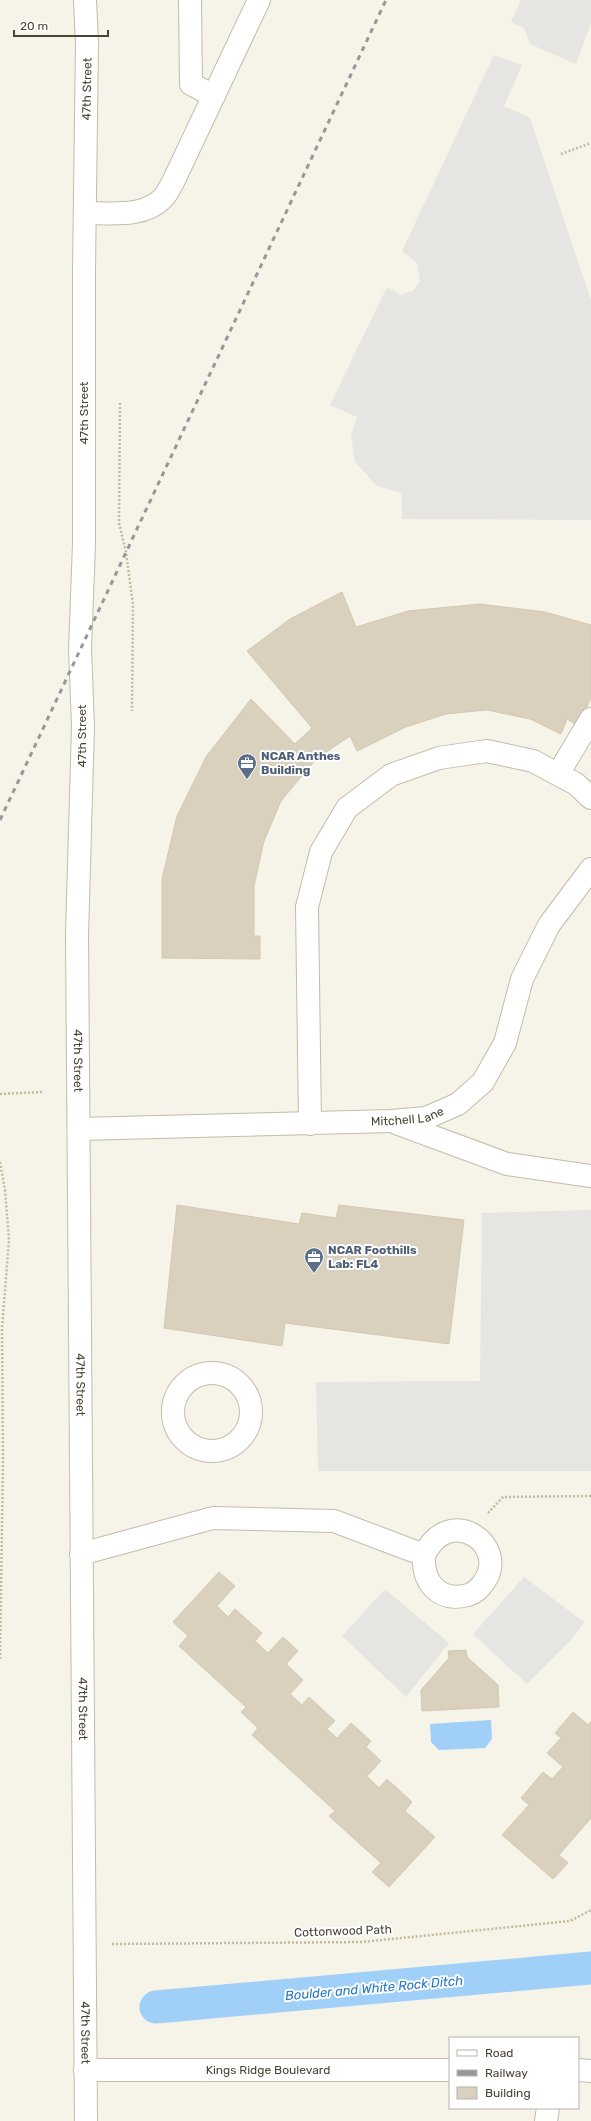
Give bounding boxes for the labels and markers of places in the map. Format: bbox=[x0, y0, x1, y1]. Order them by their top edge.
place label: NCAR Anthes Building bbox=[261, 749, 341, 777]
office icon: NCAR Anthes Building bbox=[236, 752, 258, 780]
place label: NCAR Foothills Lab: FL4 bbox=[328, 1243, 417, 1271]
office icon: NCAR Foothills Lab: FL4 bbox=[303, 1246, 325, 1274]

